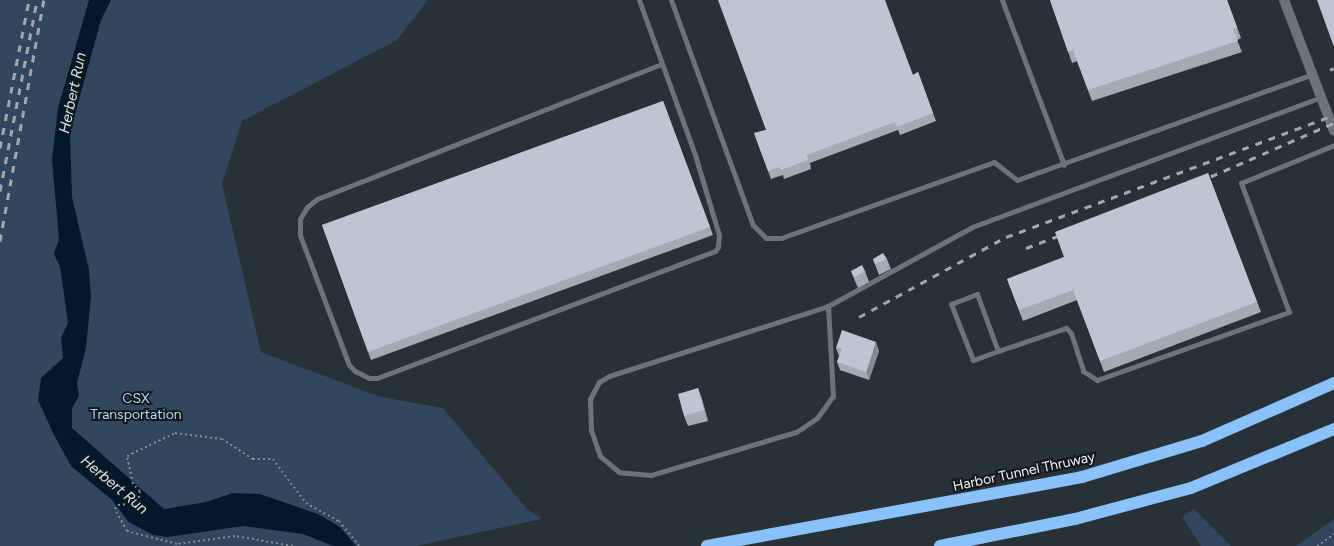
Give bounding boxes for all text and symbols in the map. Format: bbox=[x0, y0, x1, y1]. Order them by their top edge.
water label: Herbert Run bbox=[56, 51, 90, 135]
park label: CSX Transportation bbox=[90, 391, 182, 424]
street label: Harbor Tunnel Thruway bbox=[951, 449, 1097, 495]
water label: Herbert Run bbox=[77, 452, 151, 518]

